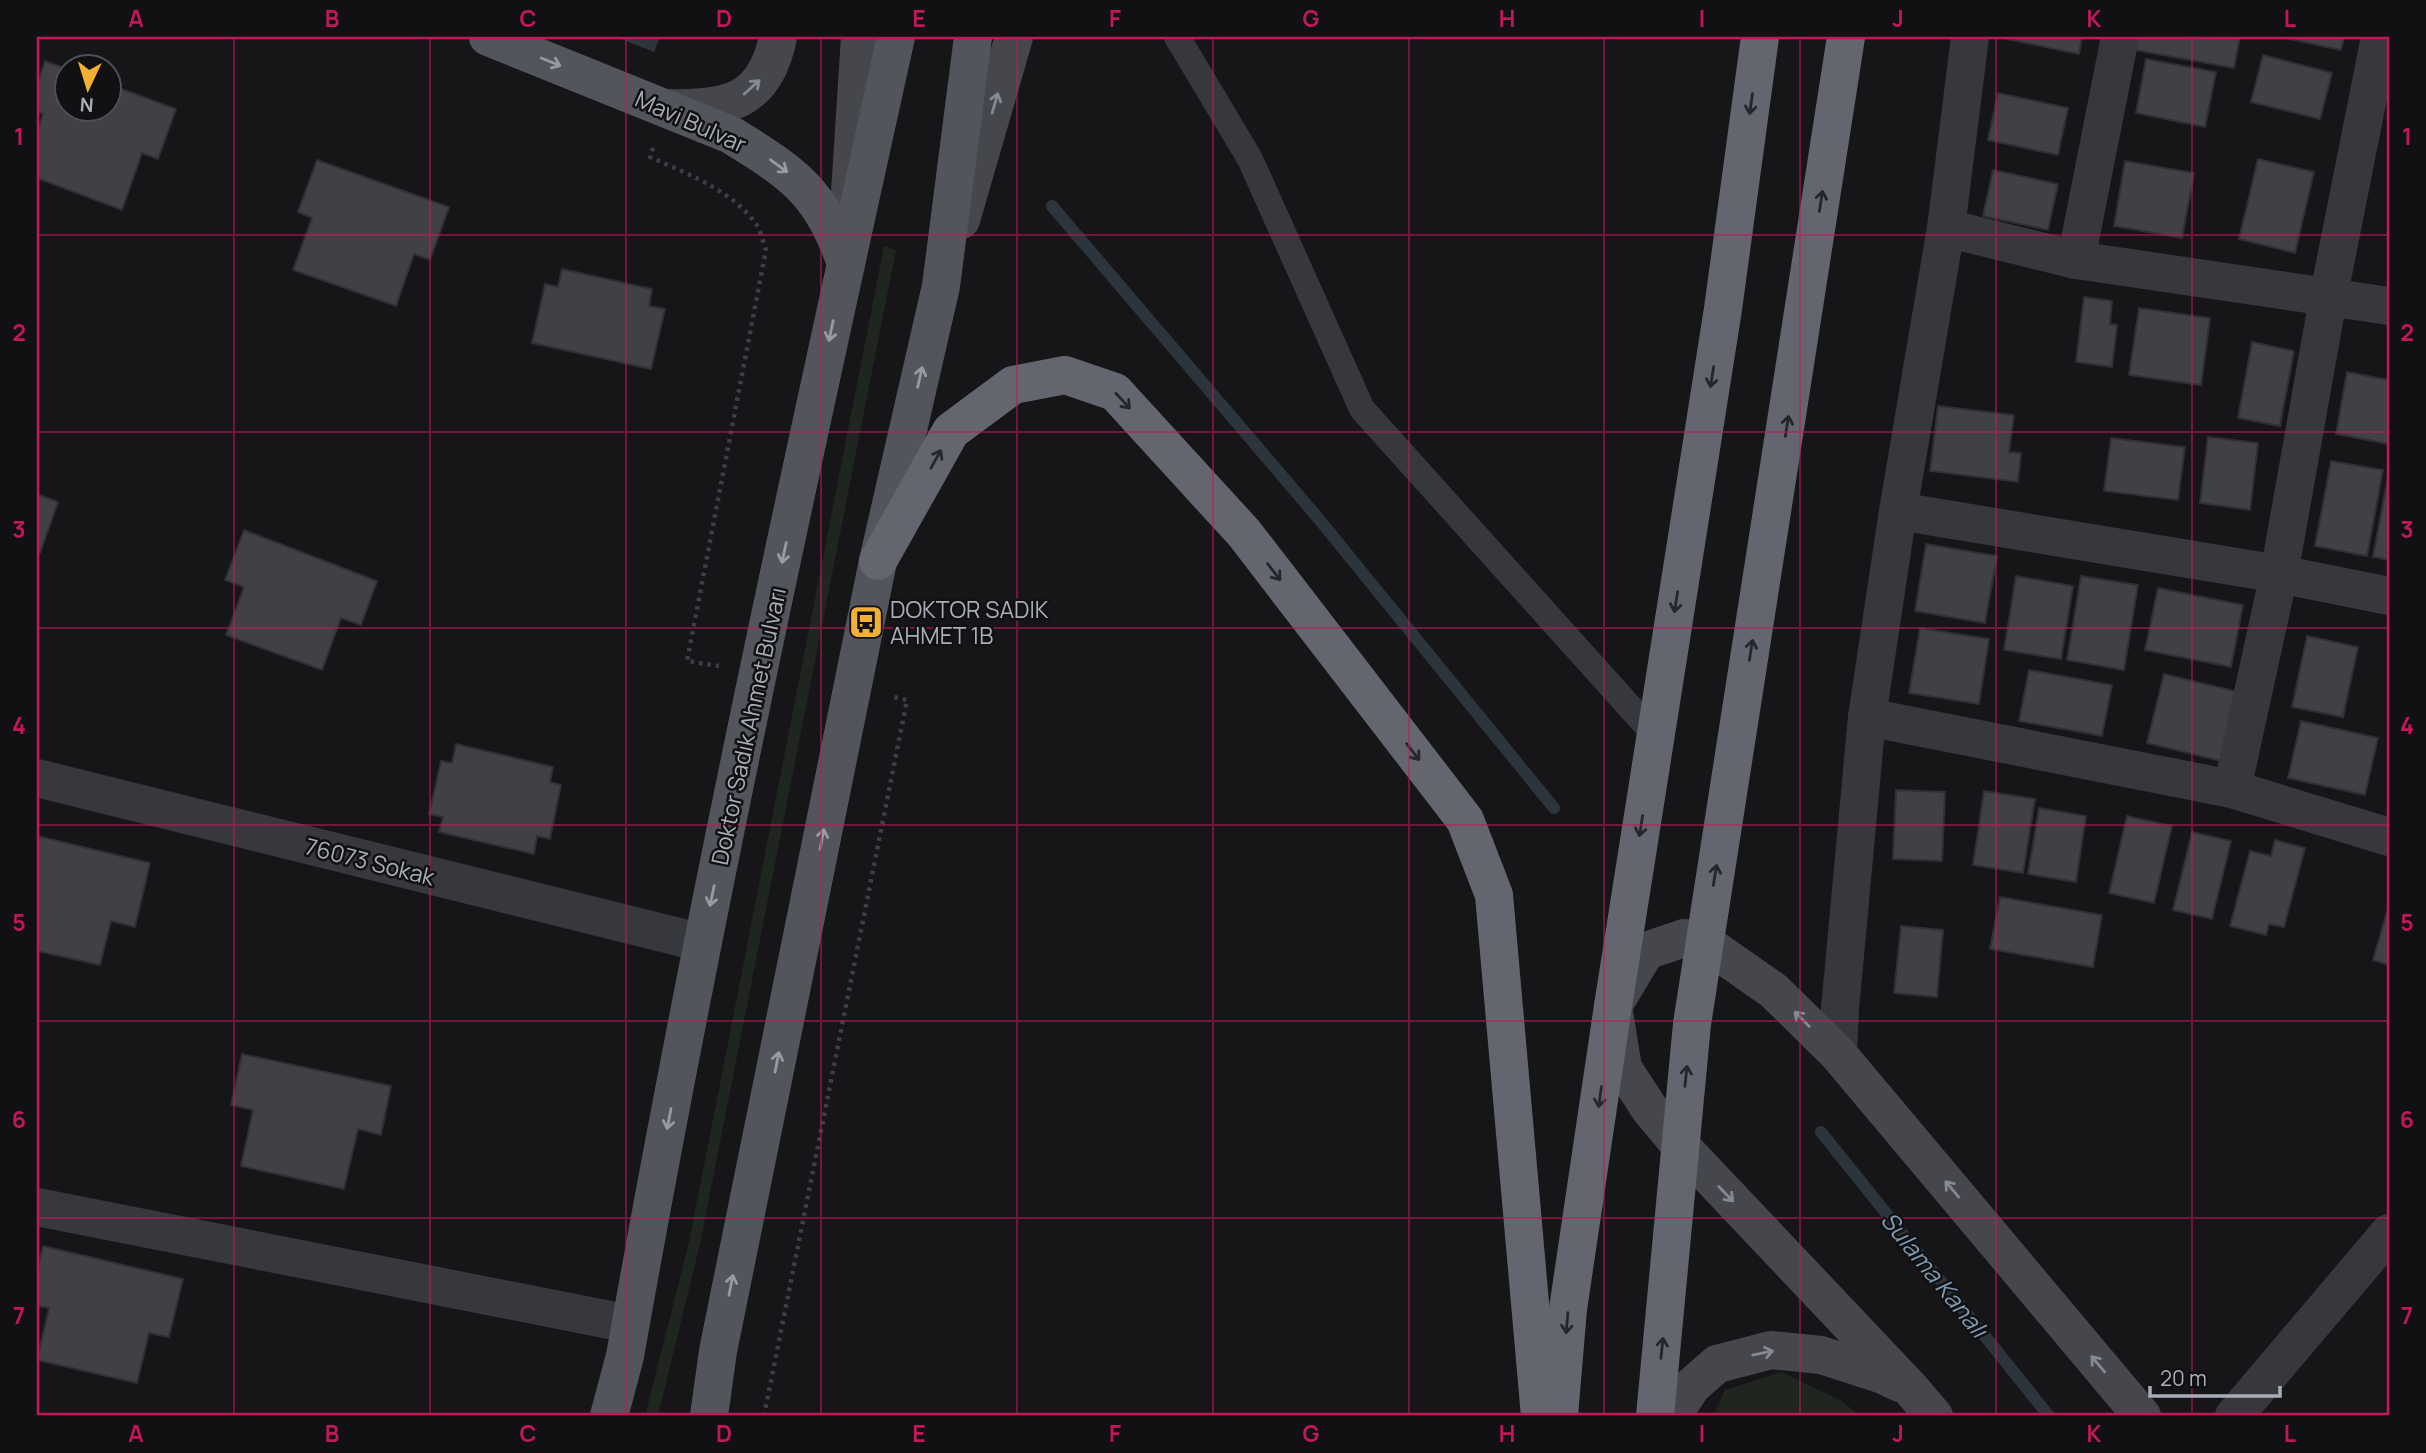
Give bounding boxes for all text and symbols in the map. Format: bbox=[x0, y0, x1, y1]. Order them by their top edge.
text: A bbox=[128, 2, 144, 34]
text: B bbox=[325, 2, 339, 34]
text: C bbox=[520, 2, 537, 34]
text: D bbox=[716, 2, 732, 34]
text: E bbox=[912, 2, 926, 34]
text: F bbox=[1109, 2, 1121, 34]
text: G bbox=[1303, 2, 1320, 34]
text: H bbox=[1499, 2, 1515, 34]
text: I bbox=[1699, 2, 1705, 34]
text: J bbox=[1892, 2, 1904, 34]
text: K bbox=[2087, 2, 2102, 34]
text: L bbox=[2284, 2, 2296, 34]
north arrow bbox=[52, 52, 122, 122]
one-way arrow bbox=[540, 57, 561, 70]
one-way arrow bbox=[743, 79, 761, 95]
street label: Mavi Bulvar bbox=[630, 82, 752, 160]
text: N bbox=[79, 92, 95, 118]
one-way arrow bbox=[989, 92, 1002, 114]
one-way arrow bbox=[1744, 93, 1757, 115]
text: 1 bbox=[14, 120, 24, 152]
text: 1 bbox=[2402, 120, 2412, 152]
one-way arrow bbox=[770, 159, 788, 174]
one-way arrow bbox=[1815, 190, 1828, 213]
text: 2 bbox=[12, 316, 26, 348]
text: 2 bbox=[2400, 316, 2414, 348]
one-way arrow bbox=[824, 319, 838, 342]
one-way arrow bbox=[1705, 365, 1718, 388]
one-way arrow bbox=[914, 366, 928, 389]
one-way arrow bbox=[1115, 392, 1131, 410]
one-way arrow bbox=[1780, 415, 1793, 437]
one-way arrow bbox=[929, 449, 943, 469]
text: 3 bbox=[12, 513, 26, 545]
text: 3 bbox=[2400, 513, 2414, 545]
one-way arrow bbox=[776, 541, 790, 564]
one-way arrow bbox=[1267, 562, 1281, 581]
street label: Doktor Sadık Ahmet Bulvarı bbox=[703, 584, 793, 868]
one-way arrow bbox=[1670, 590, 1683, 612]
place label: DOKTOR SADIK AHMET 1B bbox=[890, 593, 1049, 651]
bus stop icon: DOKTOR SADIK AHMET 1B bbox=[847, 603, 885, 641]
one-way arrow bbox=[1745, 639, 1758, 662]
text: 4 bbox=[12, 709, 26, 741]
text: 4 bbox=[2400, 709, 2414, 741]
one-way arrow bbox=[1405, 742, 1420, 761]
one-way arrow bbox=[1634, 814, 1647, 837]
one-way arrow bbox=[816, 828, 830, 851]
street label: 76073 Sokak bbox=[302, 829, 439, 893]
one-way arrow bbox=[1709, 864, 1722, 887]
one-way arrow bbox=[705, 884, 719, 907]
text: 5 bbox=[12, 906, 26, 938]
text: 5 bbox=[2400, 906, 2414, 938]
one-way arrow bbox=[1794, 1010, 1811, 1027]
one-way arrow bbox=[770, 1051, 784, 1074]
one-way arrow bbox=[1680, 1065, 1693, 1088]
one-way arrow bbox=[1593, 1086, 1606, 1108]
text: 6 bbox=[12, 1103, 26, 1135]
text: 6 bbox=[2400, 1103, 2414, 1135]
one-way arrow bbox=[662, 1107, 676, 1130]
one-way arrow bbox=[1945, 1181, 1960, 1199]
one-way arrow bbox=[1717, 1185, 1734, 1202]
water label: Sulama Kanalı bbox=[1874, 1204, 1997, 1345]
one-way arrow bbox=[725, 1274, 739, 1297]
text: 7 bbox=[13, 1299, 25, 1331]
text: 7 bbox=[2401, 1299, 2413, 1331]
one-way arrow bbox=[1560, 1311, 1573, 1333]
one-way arrow bbox=[1655, 1338, 1668, 1360]
one-way arrow bbox=[1751, 1345, 1774, 1359]
one-way arrow bbox=[2090, 1355, 2106, 1373]
scale bar bbox=[2150, 1355, 2279, 1399]
text: 20 m bbox=[2160, 1364, 2207, 1392]
text: A bbox=[128, 1417, 144, 1449]
text: B bbox=[325, 1417, 339, 1449]
text: C bbox=[520, 1417, 537, 1449]
text: D bbox=[716, 1417, 732, 1449]
text: E bbox=[912, 1417, 926, 1449]
text: F bbox=[1109, 1417, 1121, 1449]
text: G bbox=[1303, 1417, 1320, 1449]
text: H bbox=[1499, 1417, 1515, 1449]
text: I bbox=[1699, 1417, 1705, 1449]
text: J bbox=[1892, 1417, 1904, 1449]
text: K bbox=[2087, 1417, 2102, 1449]
text: L bbox=[2284, 1417, 2296, 1449]

